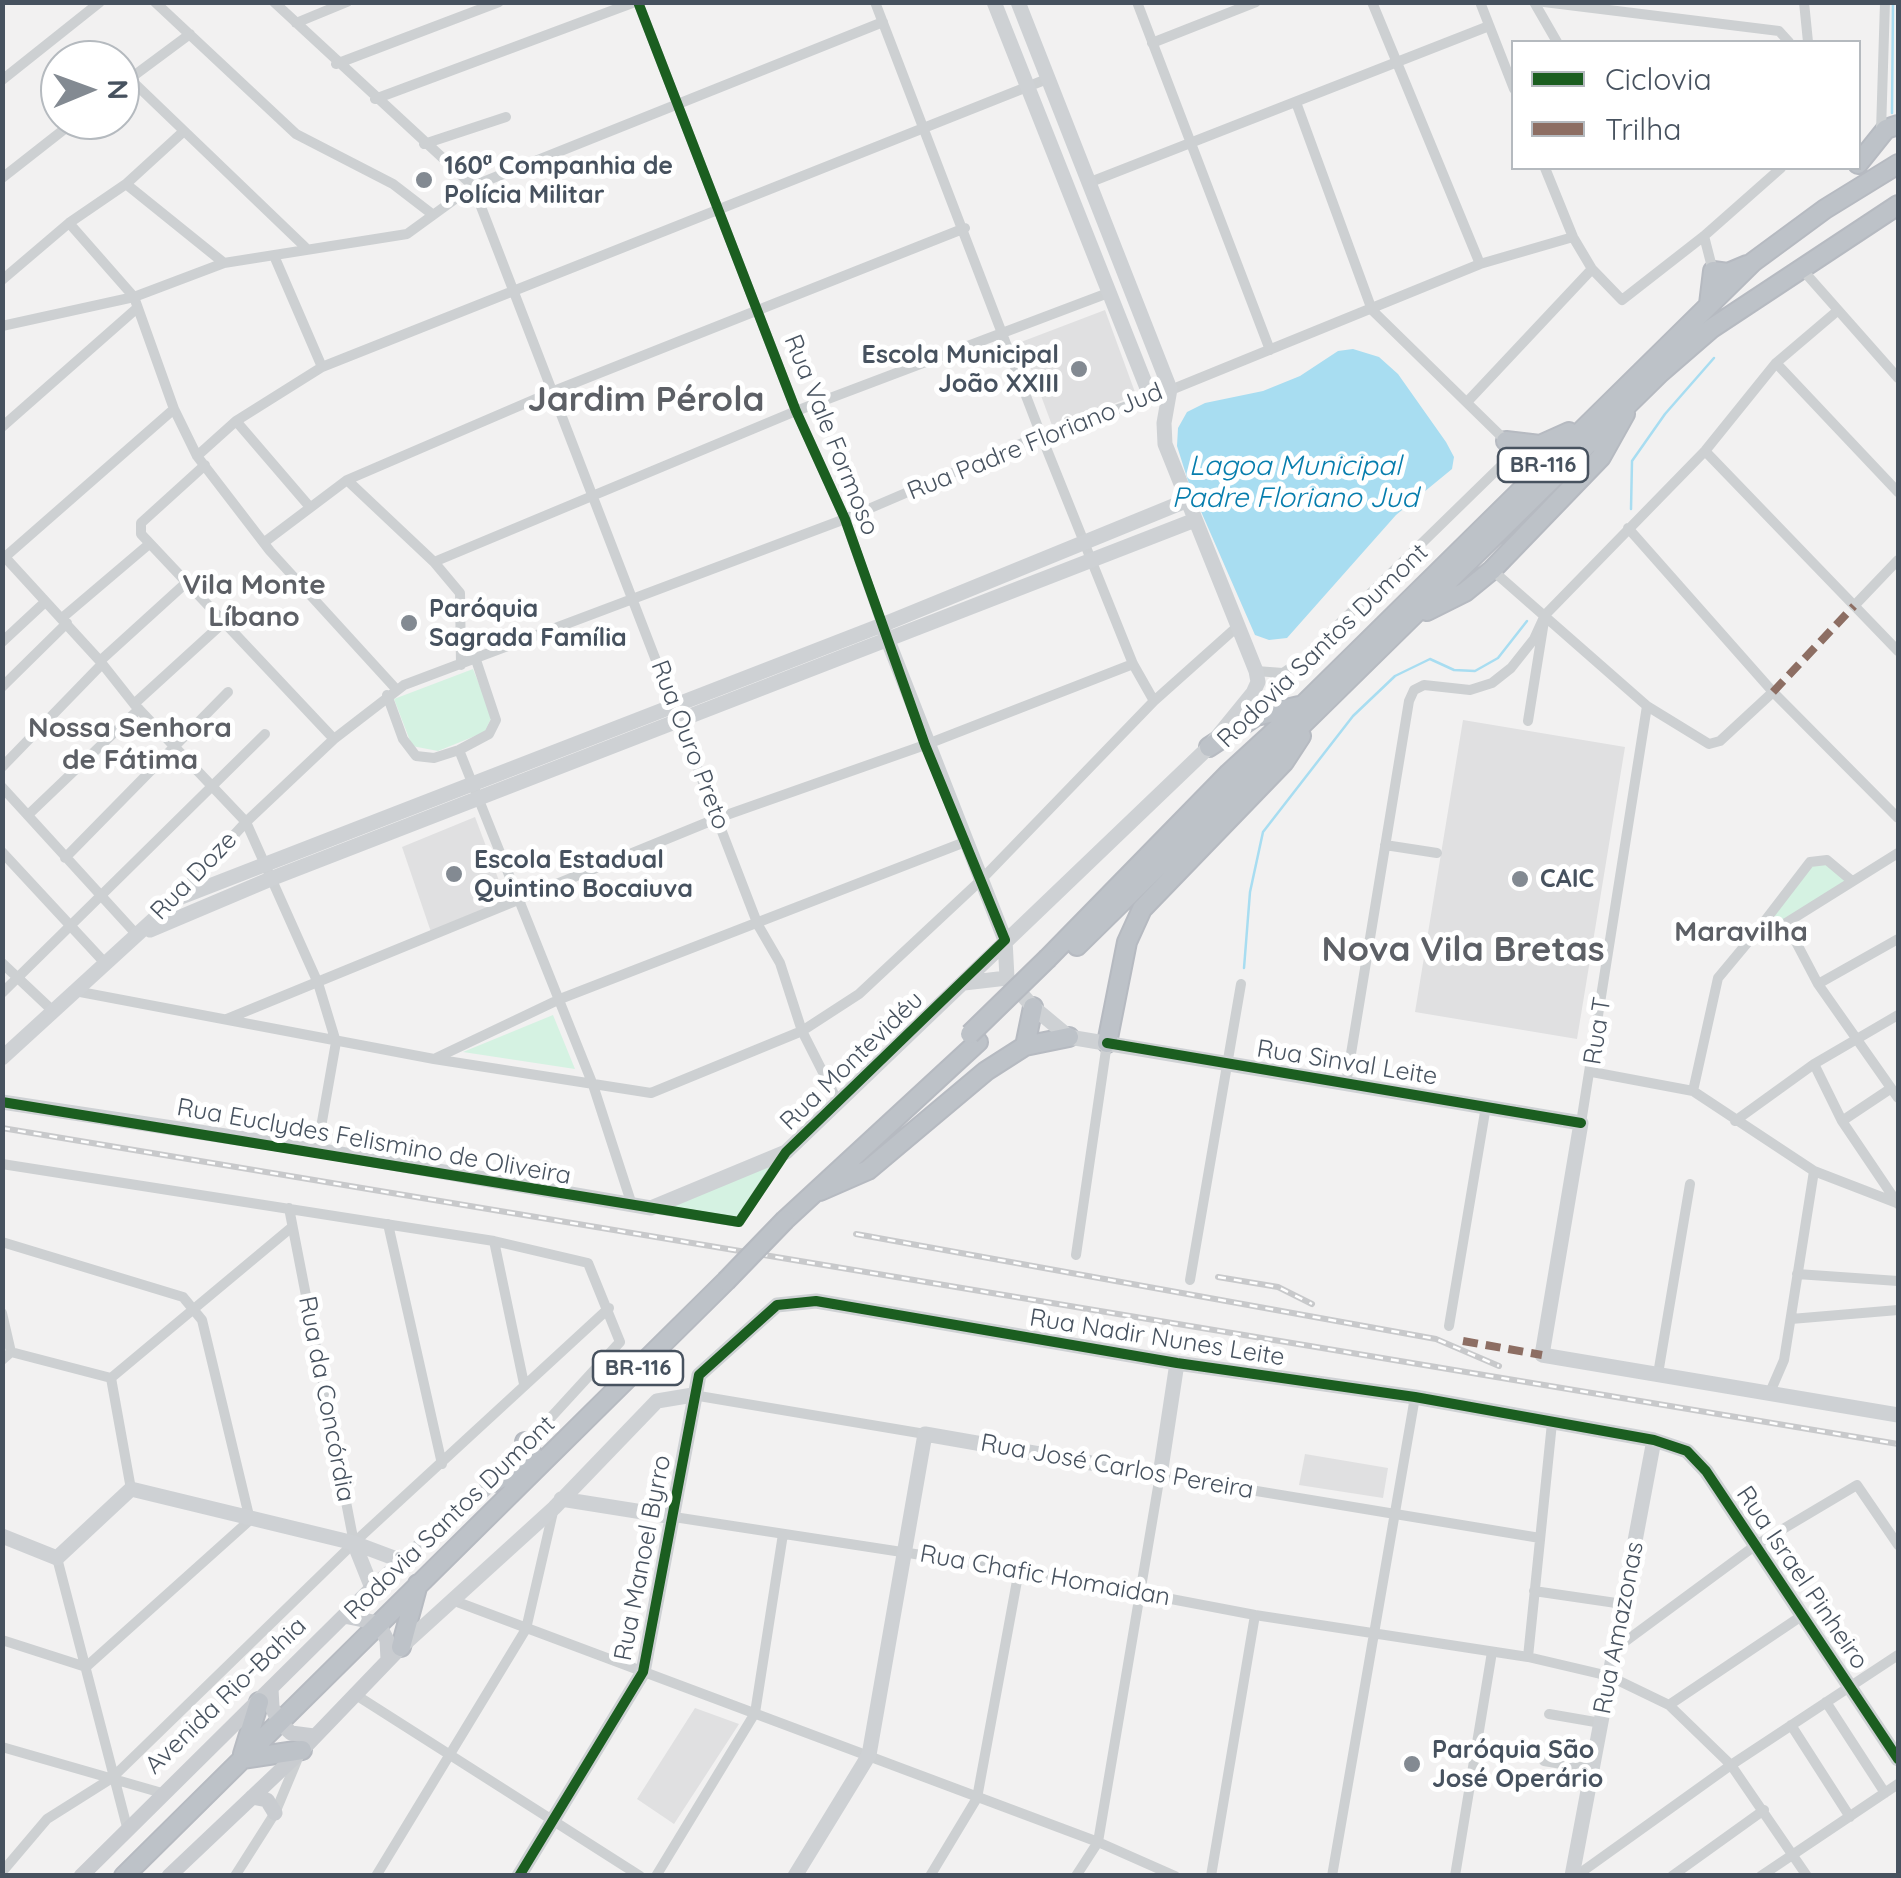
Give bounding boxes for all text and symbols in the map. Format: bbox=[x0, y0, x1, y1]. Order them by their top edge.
north arrow bbox=[40, 40, 140, 140]
legend bbox=[1511, 40, 1861, 170]
text: Ciclovia bbox=[1605, 60, 1712, 98]
text: N bbox=[101, 79, 136, 100]
text: Trilha bbox=[1605, 110, 1681, 148]
place label: 160ª Companhia de Polícia Militar bbox=[444, 151, 673, 210]
marker: 160ª Companhia de Polícia Militar bbox=[413, 169, 435, 191]
street label: Rua Vale Formoso bbox=[777, 330, 885, 540]
place label: Escola Municipal João XXIII bbox=[862, 340, 1059, 399]
marker: Escola Municipal João XXIII bbox=[1068, 358, 1090, 380]
street label: Rua Padre Floriano Jud bbox=[903, 377, 1167, 507]
district label: Jardim Pérola bbox=[527, 379, 765, 421]
road number: BR-116 bbox=[1498, 448, 1588, 482]
water label: Lagoa Municipal Padre Floriano Jud bbox=[1172, 450, 1418, 516]
street label: Rodovia Santos Dumont bbox=[1211, 538, 1435, 754]
district label: Vila Monte Líbano bbox=[182, 569, 326, 635]
place label: Paróquia Sagrada Família bbox=[429, 594, 627, 653]
marker: Paróquia Sagrada Família bbox=[398, 612, 420, 634]
street label: Rua Ouro Preto bbox=[644, 656, 736, 834]
district label: Nossa Senhora de Fátima bbox=[28, 712, 232, 778]
street label: Rua Doze bbox=[144, 825, 244, 927]
place label: Escola Estadual Quintino Bocaiuva bbox=[474, 845, 693, 904]
marker: Escola Estadual Quintino Bocaiuva bbox=[443, 863, 465, 885]
place label: CAIC bbox=[1540, 864, 1594, 894]
marker: CAIC bbox=[1509, 868, 1531, 890]
district label: Maravilha bbox=[1674, 916, 1808, 950]
district label: Nova Vila Bretas bbox=[1321, 929, 1605, 971]
street label: Rua Montevidéu bbox=[774, 985, 930, 1137]
street label: Rua T bbox=[1578, 995, 1618, 1067]
street label: Rua Sinval Leite bbox=[1254, 1034, 1440, 1092]
street label: Rua Euclydes Felismino de Oliveira bbox=[175, 1093, 573, 1191]
street label: Rua da Concórdia bbox=[291, 1294, 361, 1504]
street label: Rua Nadir Nunes Leite bbox=[1027, 1303, 1287, 1373]
road number: BR-116 bbox=[593, 1351, 683, 1385]
street label: Rodovia Santos Dumont bbox=[338, 1410, 562, 1626]
street label: Rua José Carlos Pereira bbox=[978, 1428, 1256, 1506]
street label: Rua Manoel Byrro bbox=[608, 1453, 678, 1663]
street label: Rua Israel Pinheiro bbox=[1730, 1481, 1874, 1675]
street label: Rua Chafic Homaidan bbox=[918, 1539, 1172, 1613]
street label: Rua Amazonas bbox=[1588, 1539, 1650, 1717]
street label: Avenida Rio-Bahia bbox=[139, 1611, 313, 1781]
place label: Paróquia São José Operário bbox=[1432, 1735, 1603, 1794]
marker: Paróquia São José Operário bbox=[1401, 1753, 1423, 1775]

